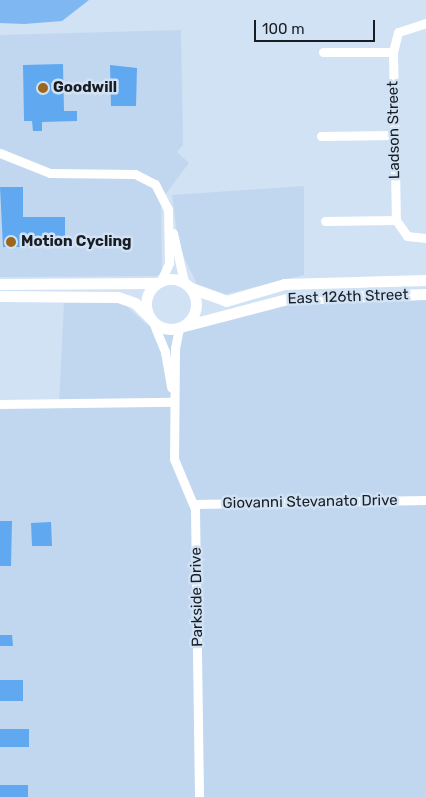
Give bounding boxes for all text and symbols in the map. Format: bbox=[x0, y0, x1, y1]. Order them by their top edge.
scale bar bbox=[256, 10, 377, 42]
text: 100 m bbox=[262, 20, 304, 38]
place label: Goodwill bbox=[53, 79, 117, 97]
street label: Ladson Street bbox=[384, 81, 404, 179]
marker: Goodwill bbox=[37, 82, 49, 94]
place label: Motion Cycling bbox=[21, 233, 132, 251]
marker: Motion Cycling bbox=[5, 236, 17, 248]
street label: East 126th Street bbox=[287, 286, 409, 308]
street label: Giovanni Stevanato Drive bbox=[222, 491, 398, 513]
street label: Parkside Drive bbox=[187, 547, 207, 647]

